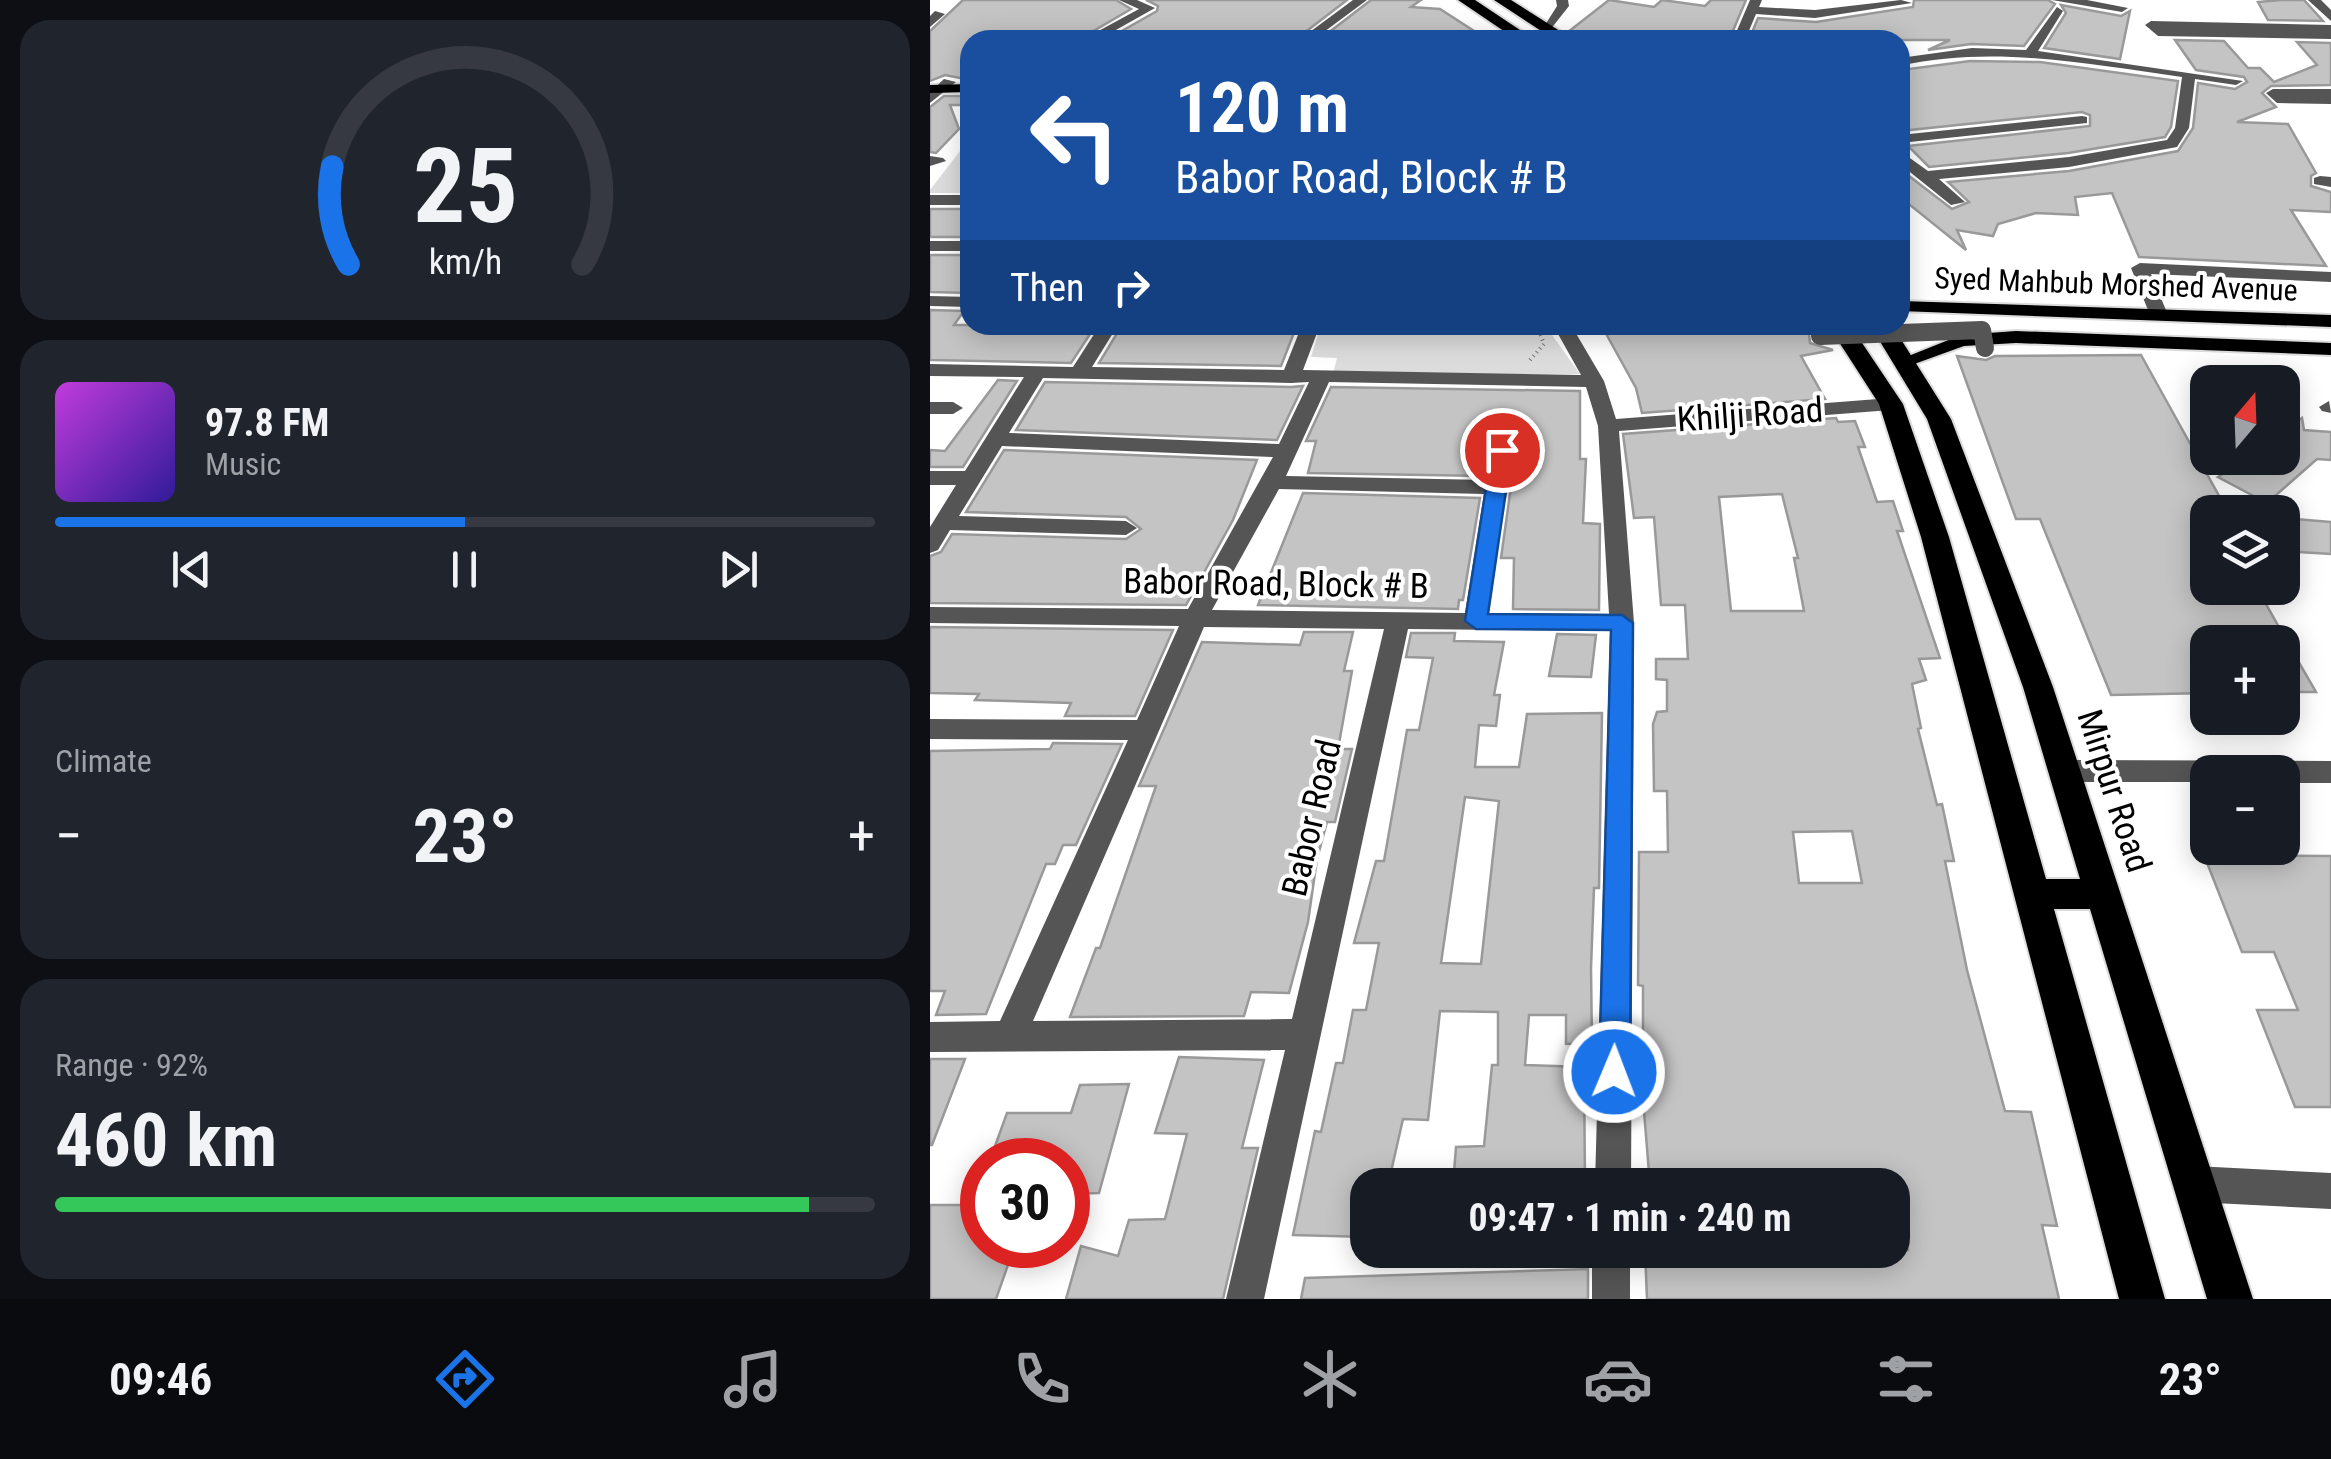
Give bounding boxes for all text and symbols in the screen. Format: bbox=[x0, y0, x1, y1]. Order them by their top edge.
text: 120 m bbox=[1175, 67, 1349, 149]
icon: left bbox=[1010, 70, 1140, 200]
text: 25 bbox=[412, 126, 518, 247]
text: Babor Road, Block # B bbox=[1175, 151, 1568, 204]
text: km/h bbox=[428, 241, 502, 283]
icon: right bbox=[1104, 260, 1159, 315]
street label: Syed Mahbub Morshed Avenue bbox=[1934, 260, 2298, 308]
text: Then bbox=[1010, 266, 1084, 310]
north arrow bbox=[2190, 365, 2300, 475]
map controls bbox=[2190, 365, 2300, 865]
street label: Khilji Road bbox=[1676, 389, 1824, 441]
text: 97.8 FM bbox=[205, 401, 329, 445]
pin bbox=[1460, 408, 1545, 493]
icon: arrive bbox=[1475, 423, 1530, 478]
text: Music bbox=[205, 445, 281, 483]
button: layers bbox=[2190, 495, 2300, 605]
icon: previous bbox=[164, 542, 219, 597]
icon: pause bbox=[437, 542, 492, 597]
icon: next bbox=[711, 542, 766, 597]
street label: Babor Road, Block # B bbox=[1123, 561, 1429, 607]
button: + bbox=[2190, 625, 2300, 735]
street label: Mirpur Road bbox=[2069, 705, 2159, 877]
street label: Babor Road bbox=[1274, 736, 1350, 900]
text: Climate bbox=[55, 742, 152, 780]
button: − bbox=[2190, 755, 2300, 865]
text: 23° bbox=[413, 792, 518, 880]
text: − bbox=[55, 804, 83, 868]
text: + bbox=[848, 804, 875, 868]
position arrow bbox=[1562, 1020, 1666, 1124]
text: Range · 92% bbox=[55, 1046, 208, 1084]
text: 460 km bbox=[55, 1096, 277, 1184]
speed limit sign: 30 bbox=[960, 1138, 1090, 1268]
text: 09:47 · 1 min · 240 m bbox=[1469, 1196, 1791, 1240]
icon: directions bbox=[430, 1344, 500, 1414]
icon: music bbox=[718, 1344, 788, 1414]
icon: phone bbox=[1007, 1344, 1077, 1414]
icon: climate bbox=[1295, 1344, 1365, 1414]
icon: car bbox=[1583, 1344, 1653, 1414]
icon: filters bbox=[1871, 1344, 1941, 1414]
text: 09:46 bbox=[109, 1353, 212, 1406]
text: 23° bbox=[2159, 1353, 2222, 1406]

